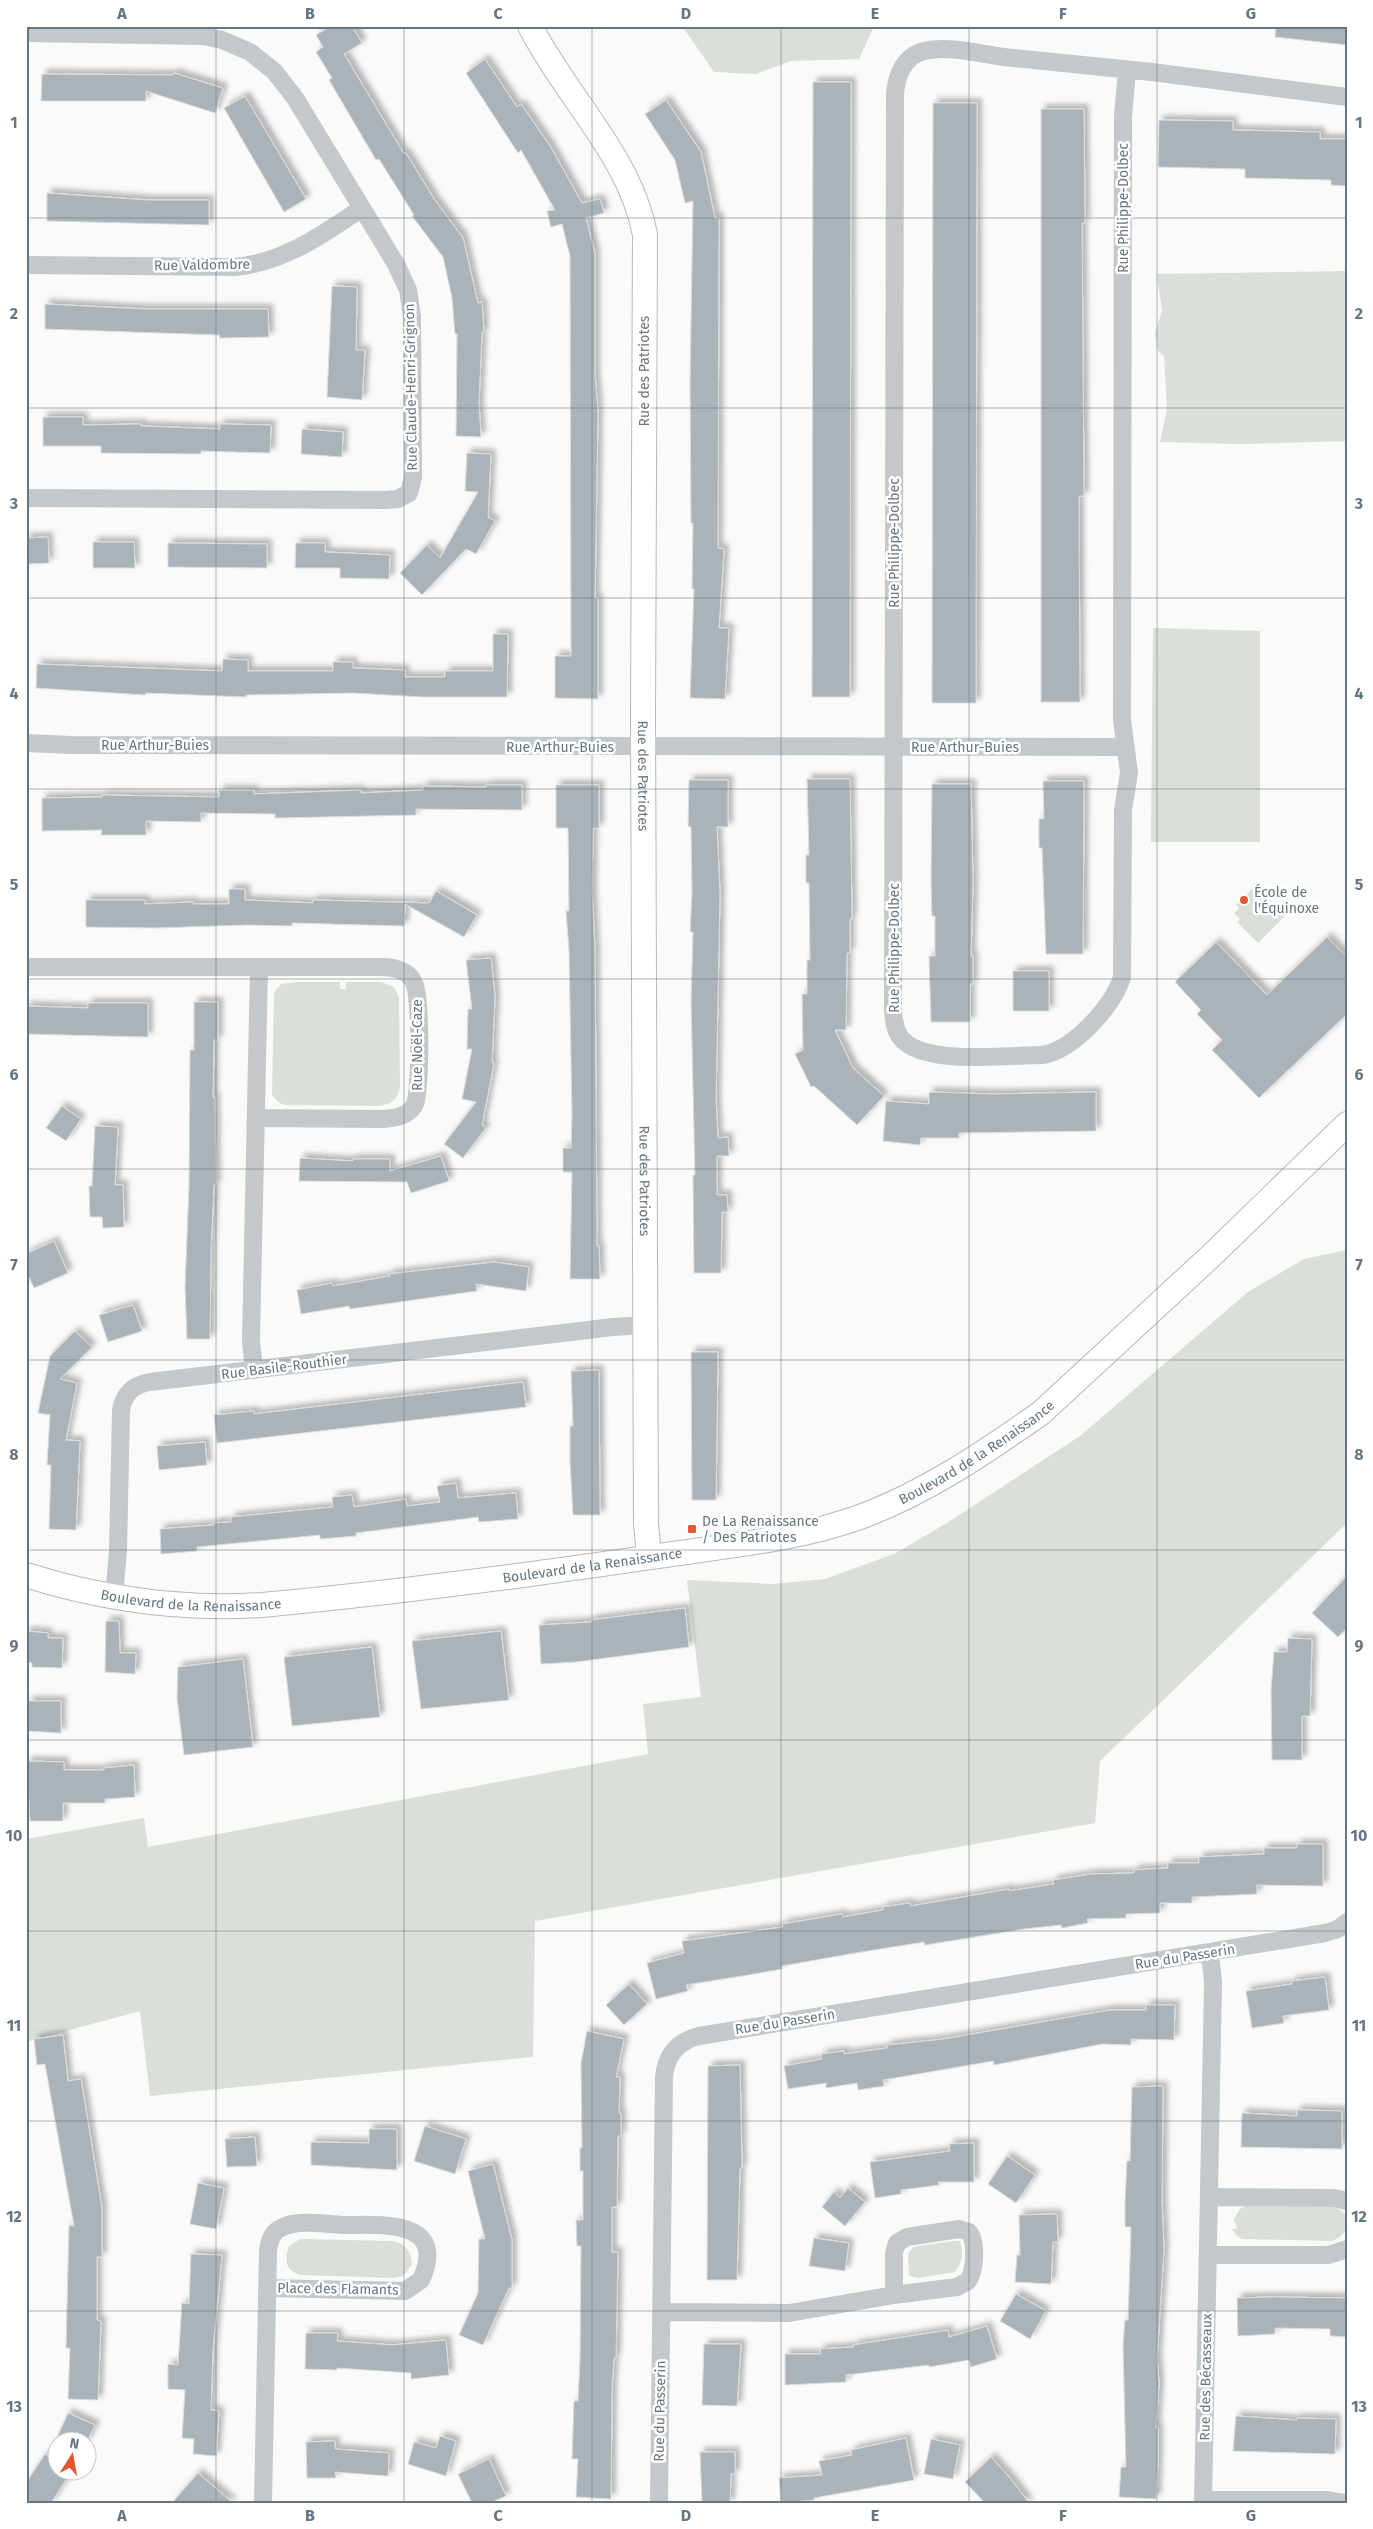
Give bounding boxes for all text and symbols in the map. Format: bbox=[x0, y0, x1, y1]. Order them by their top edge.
text: A bbox=[116, 4, 127, 23]
text: B bbox=[305, 4, 315, 23]
text: C bbox=[493, 4, 503, 23]
text: D bbox=[681, 4, 691, 23]
text: E bbox=[871, 4, 879, 23]
text: F bbox=[1059, 4, 1067, 23]
text: G bbox=[1246, 4, 1256, 23]
text: 1 bbox=[10, 113, 18, 132]
text: 1 bbox=[1355, 113, 1363, 132]
street label: Rue Philippe-Dolbec bbox=[1115, 143, 1132, 273]
street label: Rue Valdombre bbox=[154, 256, 250, 274]
street label: Rue Claude-Henri-Grignon bbox=[401, 303, 421, 471]
text: 2 bbox=[10, 304, 18, 323]
text: 2 bbox=[1355, 304, 1363, 323]
street label: Rue des Patriotes bbox=[636, 315, 653, 426]
street label: Rue Philippe-Dolbec bbox=[886, 478, 903, 608]
text: 3 bbox=[9, 494, 18, 513]
text: 3 bbox=[1354, 494, 1363, 513]
text: 4 bbox=[9, 684, 19, 703]
text: 4 bbox=[1354, 684, 1364, 703]
street label: Rue des Patriotes bbox=[635, 720, 652, 832]
street label: Rue Arthur-Buies bbox=[101, 737, 210, 754]
street label: Rue Arthur-Buies bbox=[506, 739, 615, 756]
street label: Rue Arthur-Buies bbox=[911, 739, 1020, 756]
text: 5 bbox=[10, 875, 19, 894]
text: 5 bbox=[1355, 875, 1364, 894]
street label: Rue Philippe-Dolbec bbox=[886, 883, 903, 1013]
place label: École de l'Équinoxe bbox=[1254, 883, 1319, 917]
marker: École de l'Équinoxe bbox=[1238, 894, 1250, 906]
street label: Rue Noël-Caze bbox=[409, 999, 426, 1091]
text: 6 bbox=[9, 1065, 19, 1084]
text: 6 bbox=[1354, 1065, 1364, 1084]
street label: Rue des Patriotes bbox=[636, 1125, 653, 1237]
text: 7 bbox=[10, 1255, 18, 1274]
text: 7 bbox=[1355, 1255, 1363, 1274]
street label: Rue Basile-Routhier bbox=[220, 1351, 348, 1383]
street label: Boulevard de la Renaissance bbox=[896, 1397, 1058, 1508]
text: 8 bbox=[9, 1445, 19, 1464]
text: 8 bbox=[1354, 1445, 1364, 1464]
place label: De La Renaissance / Des Patriotes bbox=[702, 1513, 819, 1546]
marker: De La Renaissance / Des Patriotes bbox=[686, 1523, 698, 1535]
street label: Boulevard de la Renaissance bbox=[501, 1544, 683, 1586]
street label: Boulevard de la Renaissance bbox=[99, 1586, 282, 1615]
text: 9 bbox=[10, 1636, 19, 1655]
text: 9 bbox=[1355, 1636, 1364, 1655]
text: 10 bbox=[6, 1826, 22, 1845]
text: 10 bbox=[1351, 1826, 1367, 1845]
street label: Rue du Passerin bbox=[1134, 1941, 1236, 1973]
street label: Rue du Passerin bbox=[734, 2006, 836, 2038]
text: 11 bbox=[7, 2016, 21, 2035]
text: 11 bbox=[1352, 2016, 1366, 2035]
text: 12 bbox=[6, 2207, 22, 2226]
text: 12 bbox=[1351, 2207, 1367, 2226]
street label: Place des Flamants bbox=[277, 2279, 399, 2299]
street label: Rue des Bécasseaux bbox=[1196, 2313, 1216, 2441]
street label: Rue du Passerin bbox=[651, 2360, 669, 2462]
text: 13 bbox=[6, 2397, 22, 2416]
text: 13 bbox=[1351, 2397, 1367, 2416]
north arrow bbox=[48, 2432, 98, 2482]
text: N bbox=[68, 2434, 81, 2453]
text: A bbox=[116, 2506, 127, 2525]
text: B bbox=[305, 2506, 315, 2525]
text: C bbox=[493, 2506, 503, 2525]
text: D bbox=[681, 2506, 691, 2525]
text: E bbox=[871, 2506, 879, 2525]
text: F bbox=[1059, 2506, 1067, 2525]
text: G bbox=[1246, 2506, 1256, 2525]

